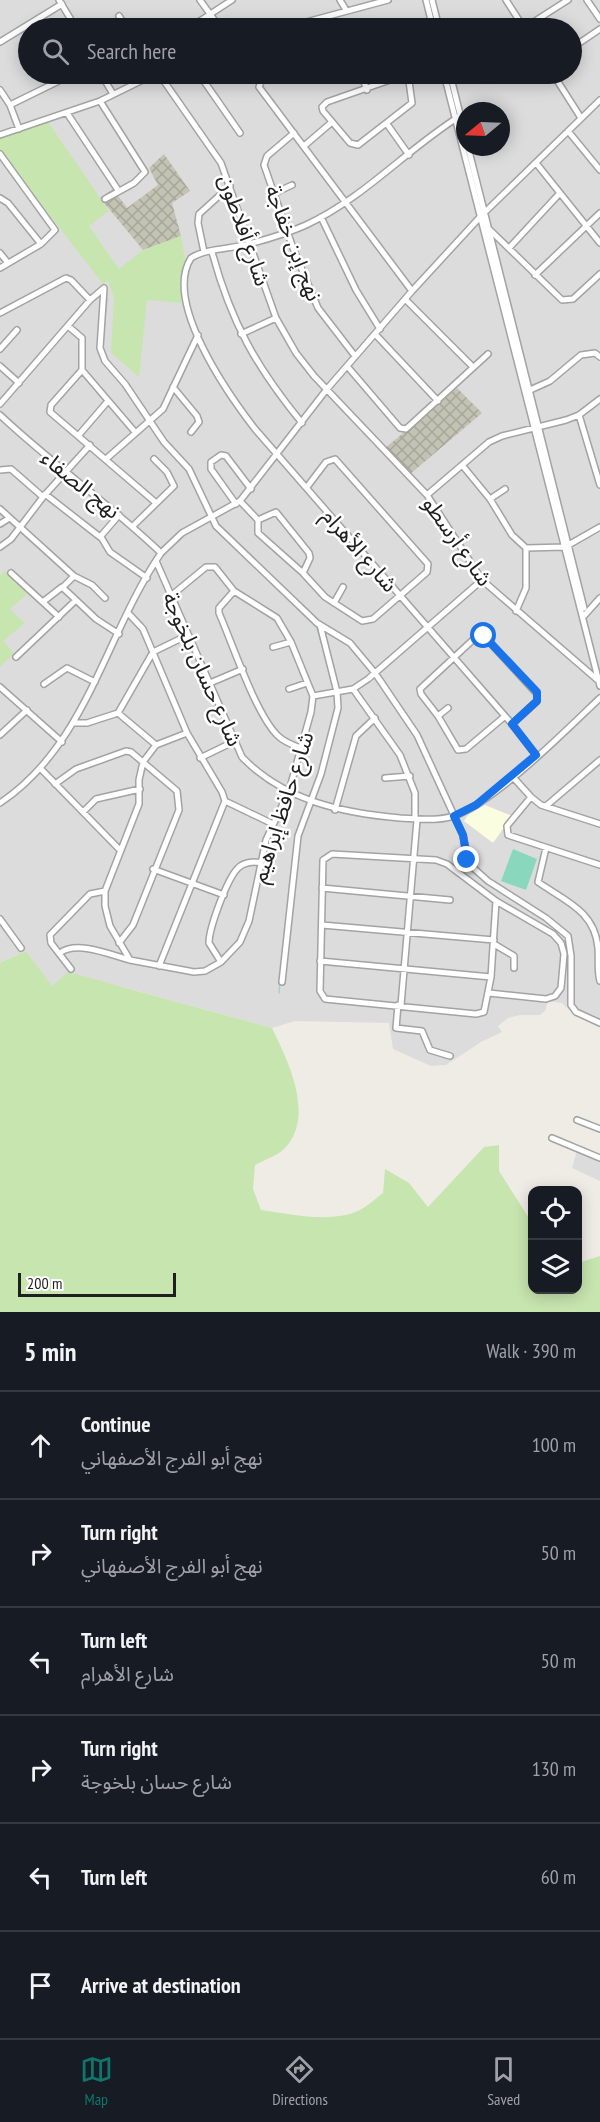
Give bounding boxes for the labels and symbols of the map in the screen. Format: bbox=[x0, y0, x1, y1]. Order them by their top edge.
north arrow bbox=[456, 102, 510, 156]
street label: شارع أفلاطون bbox=[210, 171, 277, 290]
street label: نهج إبن خفاجة bbox=[256, 181, 329, 306]
street label: نهج الصفاء bbox=[34, 443, 126, 527]
street label: شارع أرسطو bbox=[414, 491, 499, 593]
street label: شارع الأهرام bbox=[314, 502, 404, 600]
street label: شارع حسان بلخوجة bbox=[154, 588, 250, 752]
route start bbox=[470, 622, 496, 648]
street label: شارع حافظ إبراهيم bbox=[244, 728, 322, 887]
route end bbox=[453, 846, 479, 872]
scale bar bbox=[18, 1270, 176, 1298]

